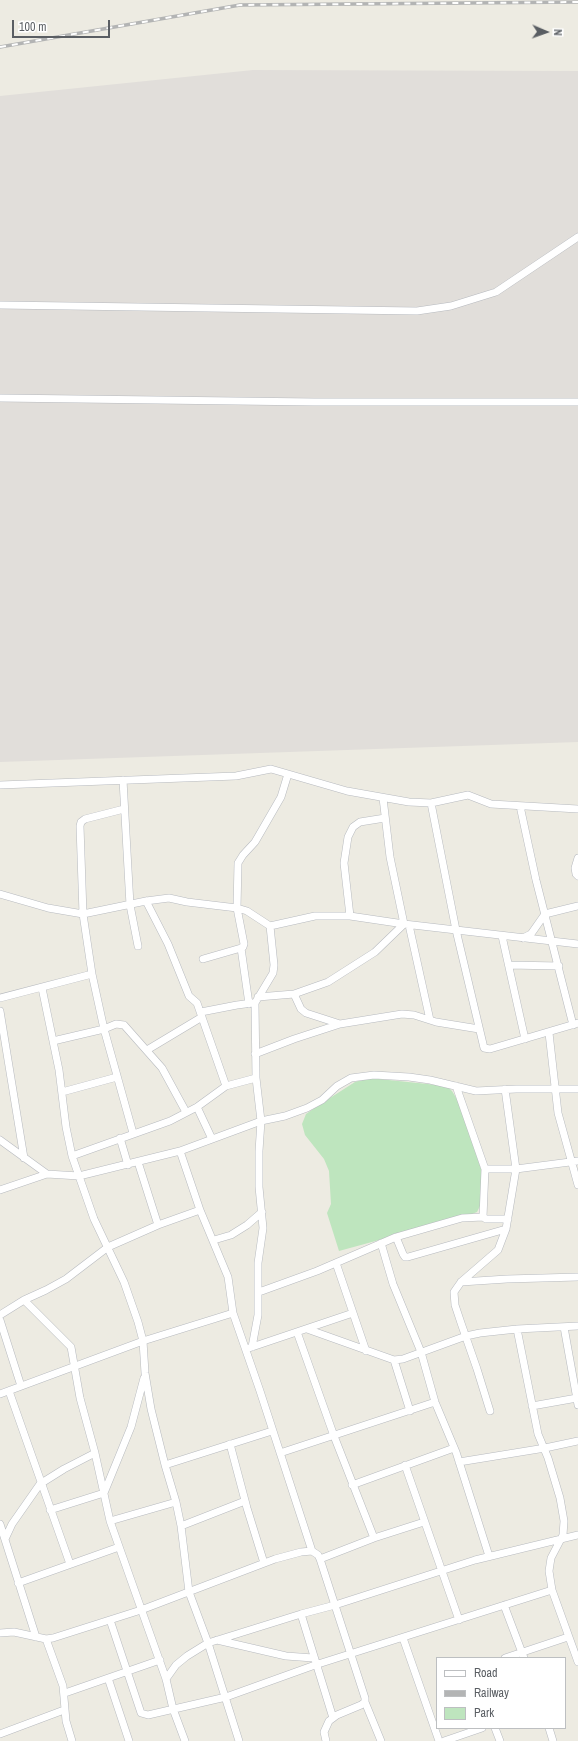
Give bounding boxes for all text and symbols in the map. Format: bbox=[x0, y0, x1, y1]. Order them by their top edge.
scale bar bbox=[14, 12, 112, 38]
north arrow bbox=[526, 12, 566, 52]
text: 100 m bbox=[19, 19, 46, 35]
text: N bbox=[551, 29, 565, 36]
legend bbox=[436, 1657, 566, 1729]
text: Road bbox=[474, 1665, 498, 1681]
text: Railway bbox=[474, 1685, 509, 1701]
text: Park bbox=[474, 1705, 494, 1721]

